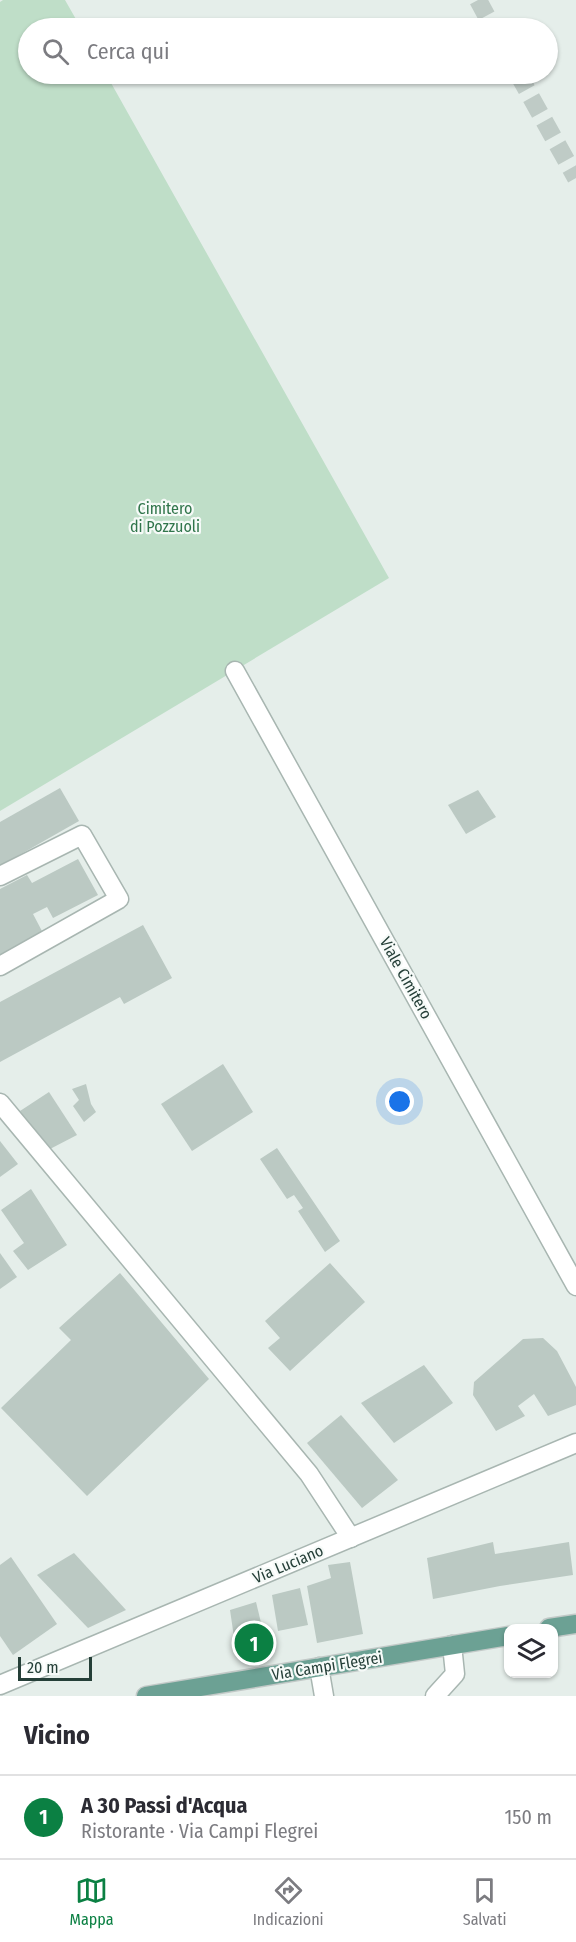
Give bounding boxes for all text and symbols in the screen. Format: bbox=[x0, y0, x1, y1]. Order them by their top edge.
search box bbox=[18, 18, 558, 84]
icon: search bbox=[39, 35, 72, 68]
text: Cerca qui bbox=[87, 38, 170, 65]
park label: Cimitero di Pozzuoli bbox=[130, 499, 200, 536]
street label: Viale Cimitero bbox=[376, 934, 436, 1022]
your location bbox=[385, 1087, 414, 1116]
street label: Via Luciano bbox=[250, 1541, 326, 1587]
pin: 1 bbox=[234, 1620, 274, 1666]
map controls bbox=[504, 1624, 558, 1678]
button: layers bbox=[504, 1624, 558, 1678]
street label: Via Campi Flegrei bbox=[270, 1648, 384, 1684]
scale bar bbox=[18, 1654, 92, 1682]
text: 20 m bbox=[27, 1658, 58, 1677]
text: Vicino bbox=[24, 1720, 90, 1751]
text: A 30 Passi d'Acqua bbox=[81, 1792, 247, 1819]
text: 1 bbox=[39, 1805, 48, 1829]
text: 150 m bbox=[505, 1805, 552, 1829]
text: Ristorante · Via Campi Flegrei bbox=[81, 1819, 318, 1843]
tab: Mappa bbox=[70, 1874, 114, 1929]
tab: Indicazioni bbox=[253, 1874, 324, 1929]
tab: Salvati bbox=[463, 1874, 506, 1929]

